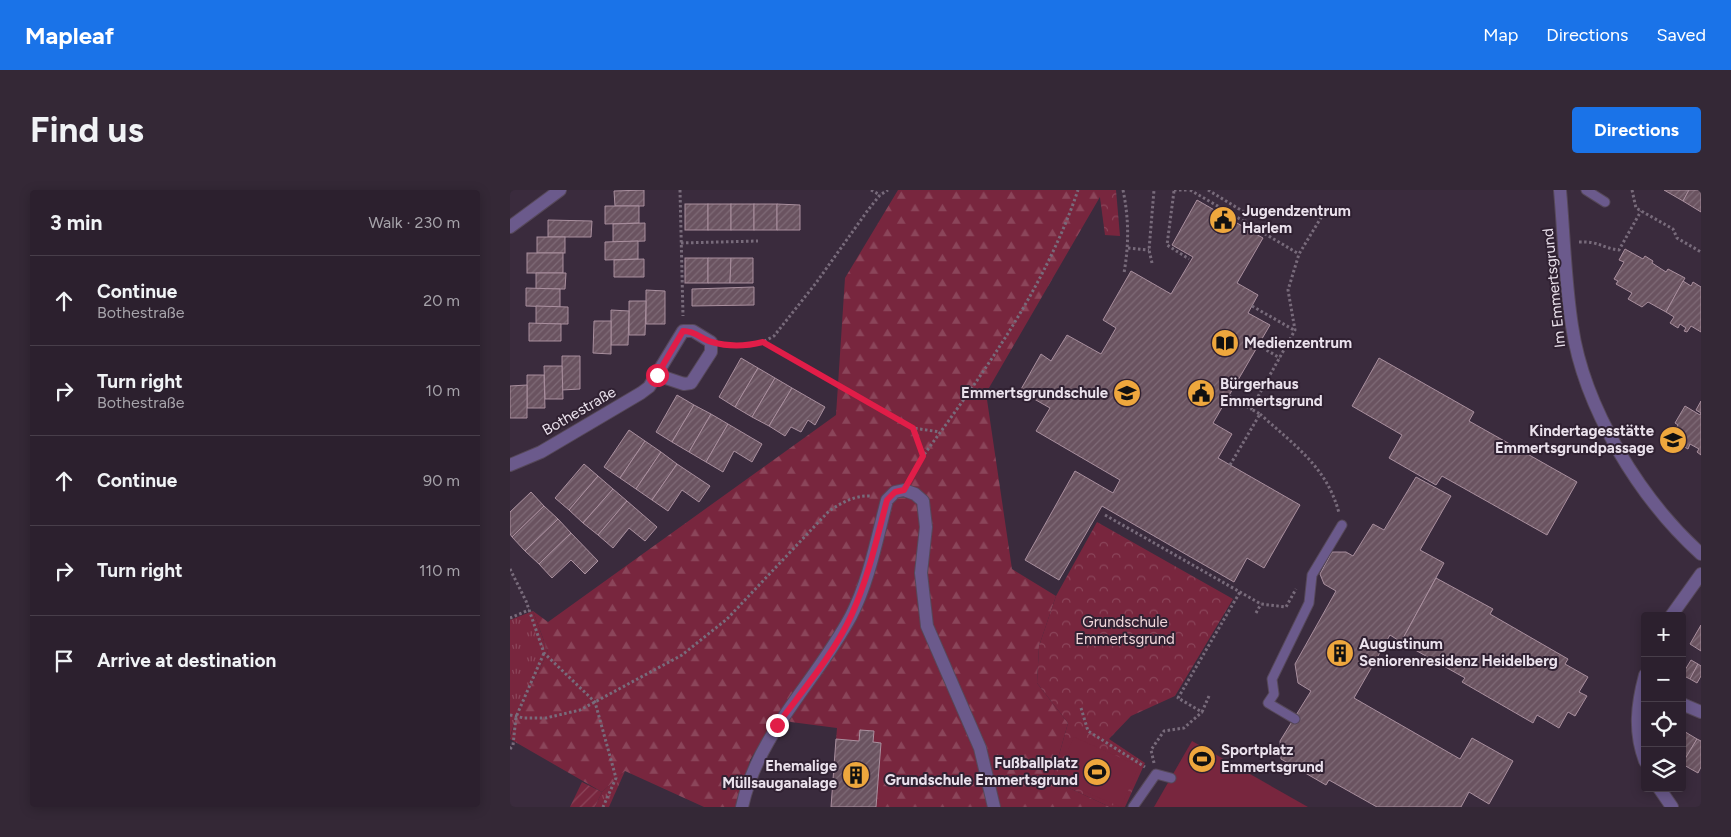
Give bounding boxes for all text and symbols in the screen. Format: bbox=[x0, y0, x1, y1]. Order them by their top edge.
text: Mapleaf bbox=[25, 21, 114, 50]
text: Map bbox=[1483, 24, 1518, 46]
text: Directions bbox=[1546, 24, 1628, 46]
text: Saved bbox=[1656, 24, 1706, 46]
button: Directions bbox=[1572, 107, 1701, 153]
text: Find us bbox=[30, 109, 144, 151]
place label: Jugendzentrum Harlem bbox=[1242, 202, 1351, 237]
public building icon: Jugendzentrum Harlem bbox=[1208, 205, 1238, 235]
text: 3 min bbox=[50, 210, 102, 235]
text: Walk · 230 m bbox=[368, 213, 460, 232]
street label: Im Emmertsgrund bbox=[1539, 227, 1569, 349]
text: Continue bbox=[97, 280, 177, 303]
icon: ahead bbox=[50, 287, 78, 315]
text: 20 m bbox=[423, 291, 460, 310]
text: Bothestraße bbox=[97, 303, 185, 322]
library icon: Medienzentrum bbox=[1210, 328, 1240, 358]
place label: Medienzentrum bbox=[1244, 334, 1352, 352]
route start bbox=[646, 364, 669, 387]
text: Turn right bbox=[97, 370, 183, 393]
place label: Bürgerhaus Emmertsgrund bbox=[1220, 375, 1323, 410]
icon: right bbox=[50, 377, 78, 405]
school or university icon: Emmertsgrundschule bbox=[1112, 378, 1142, 408]
public building icon: Bürgerhaus Emmertsgrund bbox=[1186, 378, 1216, 408]
text: 10 m bbox=[426, 381, 460, 400]
street label: Bothestraße bbox=[539, 383, 619, 439]
place label: Emmertsgrundschule bbox=[961, 384, 1109, 402]
text: Bothestraße bbox=[97, 393, 185, 412]
place label: Kindertagesstätte Emmertsgrundpassage bbox=[1495, 422, 1655, 457]
school or university icon: Kindertagesstätte Emmertsgrundpassage bbox=[1658, 425, 1688, 455]
icon: ahead bbox=[50, 467, 78, 495]
text: Continue bbox=[97, 469, 177, 492]
text: 90 m bbox=[423, 471, 460, 490]
icon: right bbox=[50, 557, 78, 585]
text: Turn right bbox=[97, 559, 183, 582]
text: 110 m bbox=[419, 561, 460, 580]
map controls bbox=[1641, 612, 1686, 792]
button: + bbox=[1641, 612, 1686, 657]
park label: Grundschule Emmertsgrund bbox=[1075, 613, 1175, 648]
place label: Augustinum Seniorenresidenz Heidelberg bbox=[1359, 635, 1558, 670]
building icon: Augustinum Seniorenresidenz Heidelberg bbox=[1325, 638, 1355, 668]
icon: arrive bbox=[50, 647, 78, 675]
text: Arrive at destination bbox=[97, 649, 276, 672]
button: − bbox=[1641, 657, 1686, 702]
button: locate bbox=[1641, 702, 1686, 747]
route end bbox=[766, 714, 789, 737]
place label: Sportplatz Emmertsgrund bbox=[1221, 741, 1324, 776]
sports icon: Sportplatz Emmertsgrund bbox=[1187, 744, 1217, 774]
button: layers bbox=[1641, 747, 1686, 792]
place label: Fußballplatz Grundschule Emmertsgrund bbox=[885, 754, 1078, 789]
place label: Ehemalige Müllsauganalage bbox=[722, 757, 838, 792]
sports icon: Fußballplatz Grundschule Emmertsgrund bbox=[1082, 757, 1112, 787]
building icon: Ehemalige Müllsauganalage bbox=[841, 760, 871, 790]

